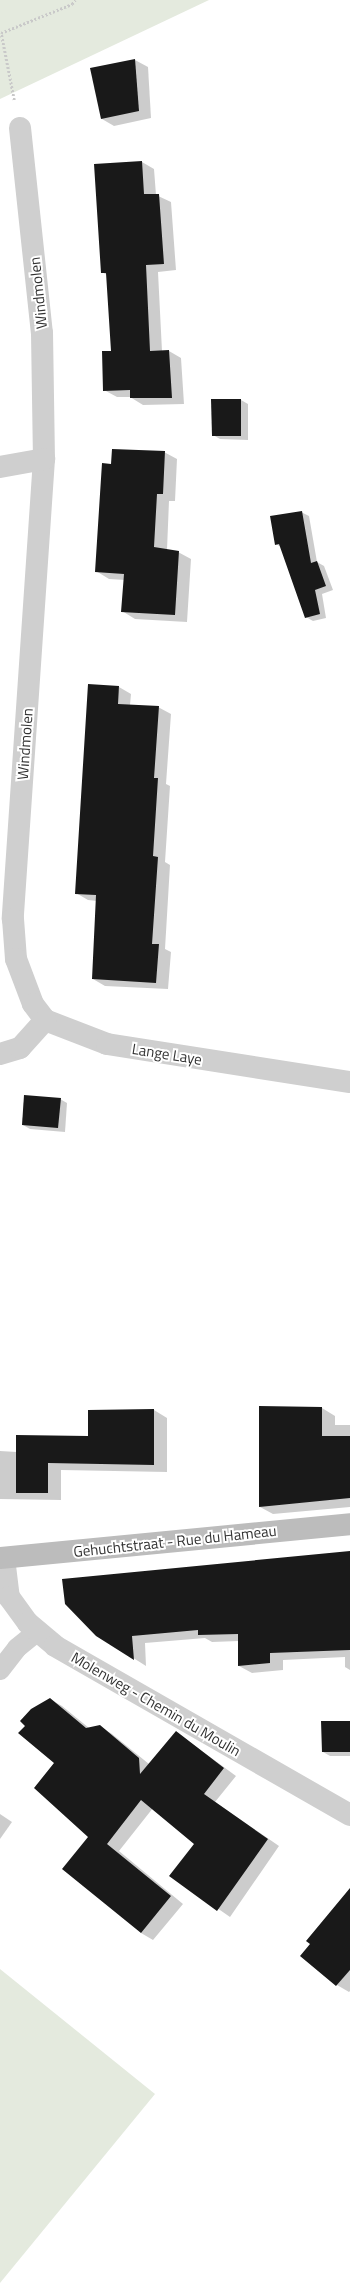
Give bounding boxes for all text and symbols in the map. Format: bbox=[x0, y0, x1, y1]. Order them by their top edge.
street label: Windmolen bbox=[25, 256, 51, 330]
street label: Windmolen bbox=[14, 707, 36, 781]
street label: Lange Laye bbox=[131, 1040, 203, 1068]
street label: Gehuchtstraat - Rue du Hameau bbox=[73, 1521, 277, 1561]
street label: Molenweg - Chemin du Moulin bbox=[68, 1648, 244, 1760]

